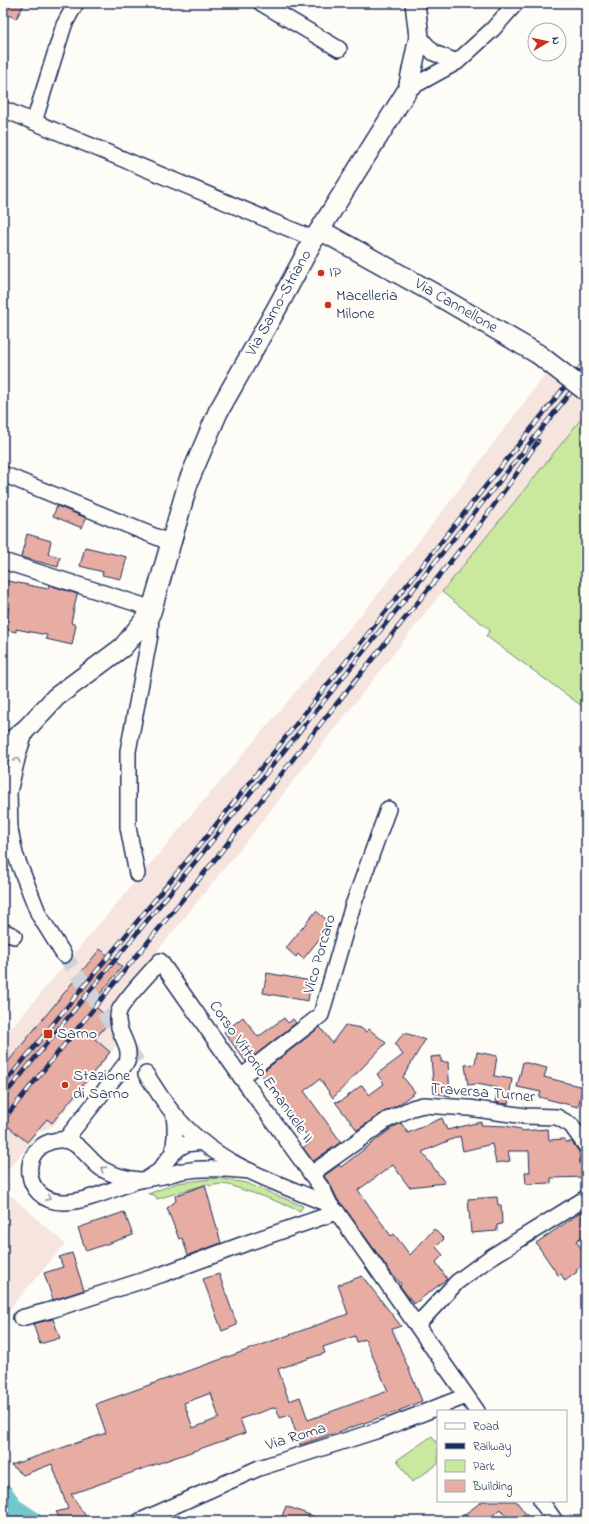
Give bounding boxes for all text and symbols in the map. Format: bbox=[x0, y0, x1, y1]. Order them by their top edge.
north arrow bbox=[527, 22, 567, 62]
text: N bbox=[547, 36, 564, 46]
street label: Via Sarno-Striano bbox=[239, 245, 318, 361]
place label: IP bbox=[329, 261, 342, 285]
marker: IP bbox=[316, 268, 326, 278]
street label: Via Cannellone bbox=[409, 272, 503, 340]
place label: Macelleria Milone bbox=[336, 284, 398, 326]
marker: Macelleria Milone bbox=[323, 300, 333, 310]
one-way arrow bbox=[12, 756, 21, 763]
street label: Vico Porcaro bbox=[297, 912, 343, 997]
street label: Corso Vittorio Emanuele II bbox=[203, 996, 319, 1148]
place label: Sarno bbox=[57, 1022, 97, 1046]
marker: Sarno bbox=[42, 1028, 54, 1040]
place label: Stazione di Sarno bbox=[73, 1064, 131, 1106]
street label: Traversa Turner bbox=[430, 1076, 536, 1110]
marker: Stazione di Sarno bbox=[60, 1080, 70, 1090]
one-way arrow bbox=[100, 1166, 107, 1173]
one-way arrow bbox=[44, 1193, 52, 1201]
legend bbox=[437, 1410, 567, 1502]
street label: Via Roma bbox=[262, 1416, 329, 1458]
text: Road bbox=[473, 1418, 499, 1436]
text: Railway bbox=[473, 1438, 512, 1457]
text: Park bbox=[473, 1458, 495, 1476]
text: Building bbox=[472, 1478, 512, 1497]

